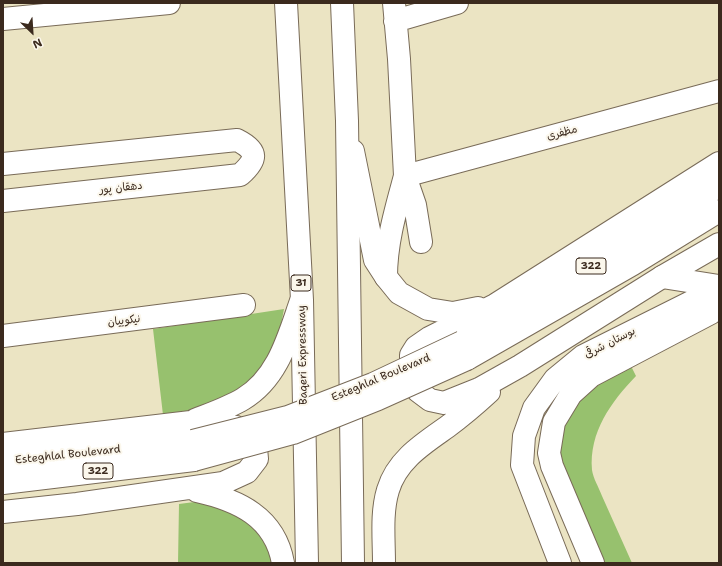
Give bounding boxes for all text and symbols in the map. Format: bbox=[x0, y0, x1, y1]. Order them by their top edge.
north arrow bbox=[12, 12, 52, 52]
text: N bbox=[30, 35, 44, 52]
street label: مظفری bbox=[545, 123, 579, 143]
street label: دهقان پور bbox=[99, 179, 143, 197]
road number: 322 bbox=[576, 258, 606, 274]
road number: 31 bbox=[291, 275, 311, 291]
street label: Baqeri Expressway bbox=[296, 305, 310, 405]
street label: نیکوییان bbox=[107, 312, 141, 330]
street label: بوستان شرقی bbox=[582, 325, 638, 361]
street label: Esteghlal Boulevard bbox=[330, 351, 432, 405]
street label: Esteghlal Boulevard bbox=[15, 443, 121, 467]
road number: 322 bbox=[83, 463, 113, 479]

